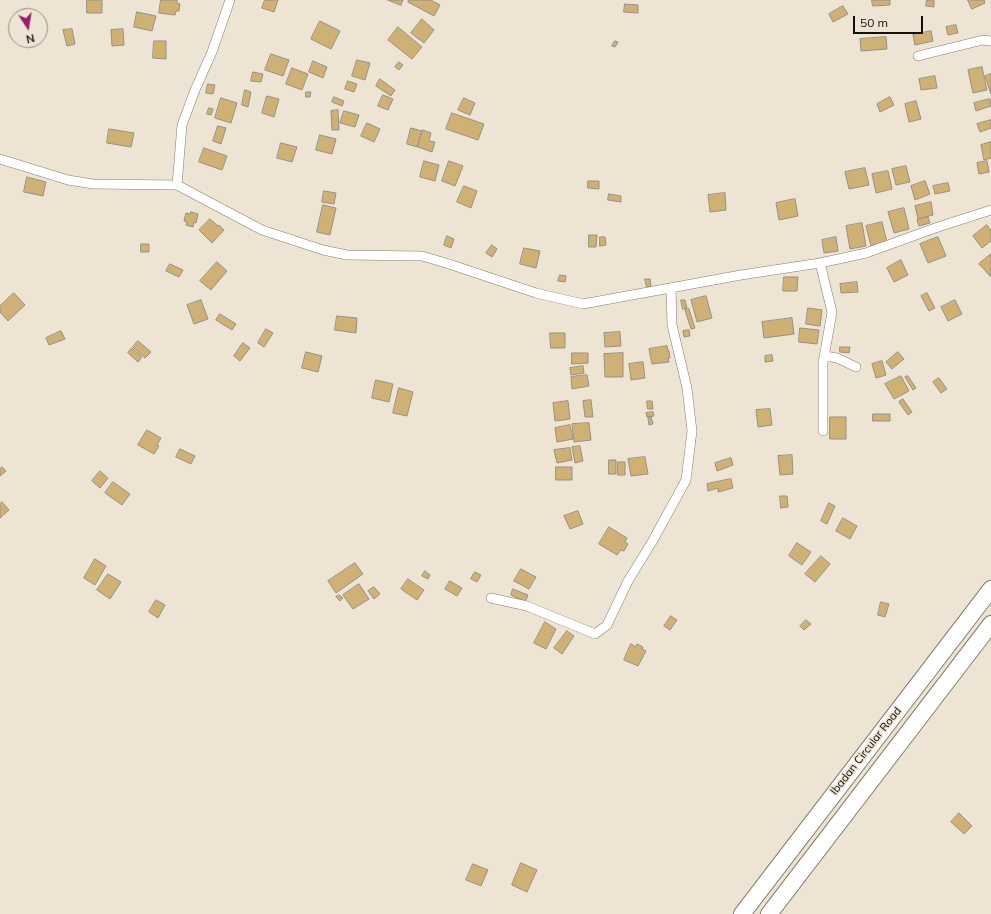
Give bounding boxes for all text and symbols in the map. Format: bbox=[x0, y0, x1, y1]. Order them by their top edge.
north arrow bbox=[8, 8, 48, 48]
scale bar bbox=[855, 8, 925, 34]
text: 50 m bbox=[860, 15, 888, 30]
text: N bbox=[25, 31, 36, 46]
street label: Ibadan Circular Road bbox=[828, 705, 904, 797]

